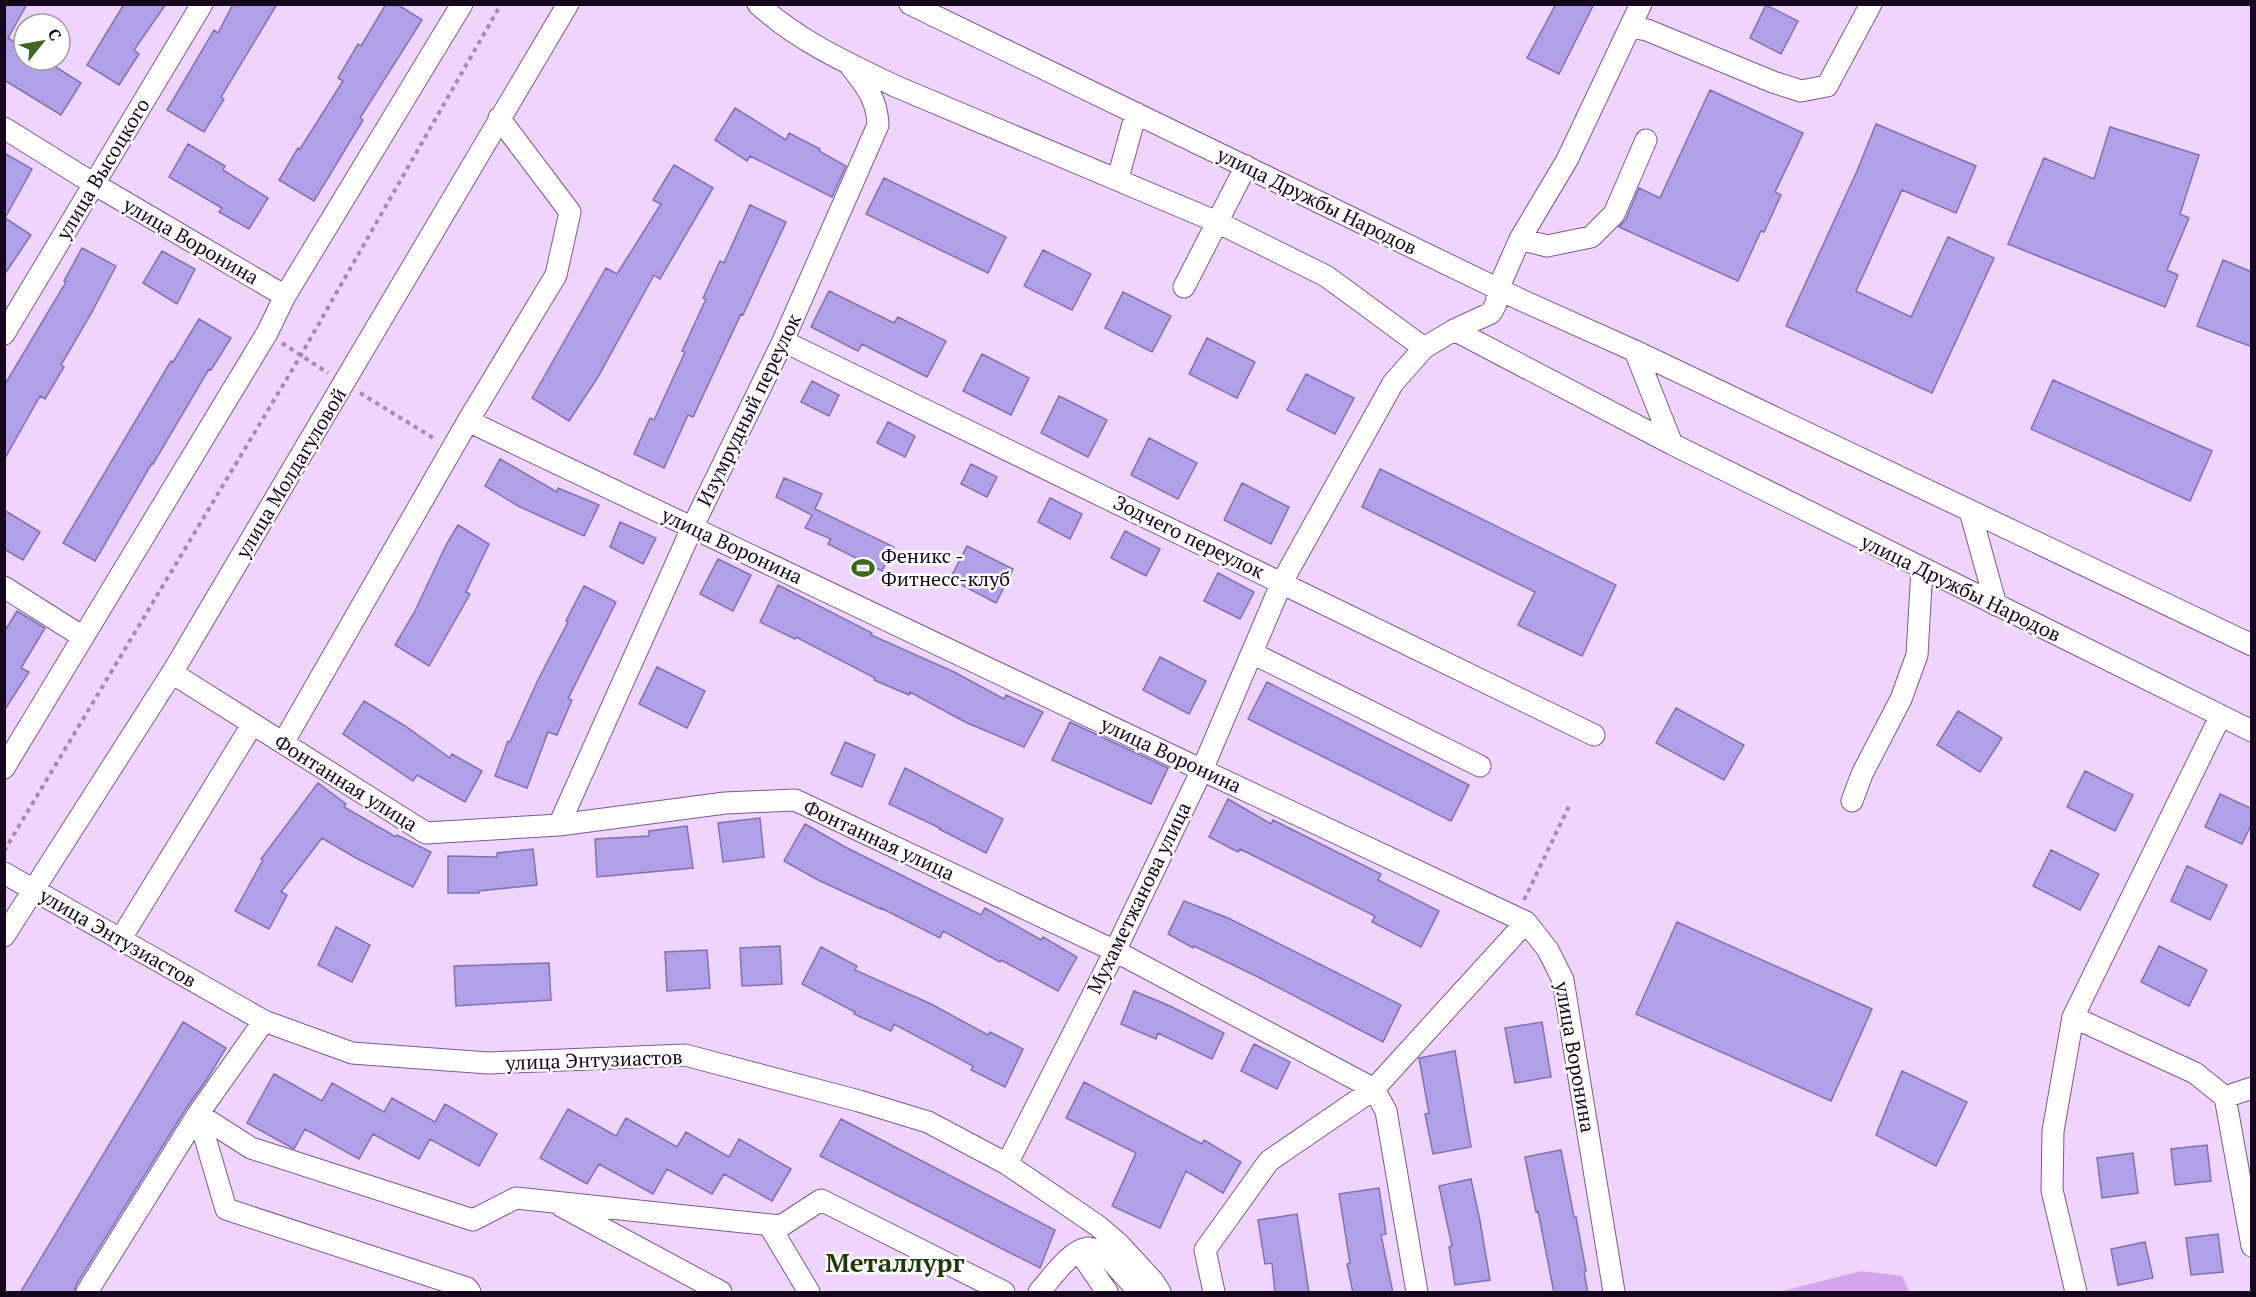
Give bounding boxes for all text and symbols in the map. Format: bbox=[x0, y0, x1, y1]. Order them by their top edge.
north arrow bbox=[12, 12, 72, 72]
text: С bbox=[43, 24, 67, 44]
street label: улица Высоцкого bbox=[49, 93, 156, 245]
street label: улица Дружбы Народов bbox=[1212, 140, 1422, 261]
street label: улица Воронина bbox=[118, 190, 264, 290]
street label: Изумрудный переулок bbox=[690, 309, 807, 511]
street label: улица Молдагуловой bbox=[228, 382, 352, 564]
street label: Зодчего переулок bbox=[1109, 488, 1269, 585]
street label: улица Воронина bbox=[656, 501, 807, 590]
street label: улица Дружбы Народов bbox=[1856, 527, 2066, 648]
place label: Феникс - Фитнесс-клуб bbox=[881, 542, 1010, 592]
sports icon: Феникс - Фитнесс-клуб bbox=[850, 555, 876, 581]
street label: улица Воронина bbox=[1095, 710, 1246, 799]
street label: Фонтанная улица bbox=[269, 728, 423, 838]
street label: Фонтанная улица bbox=[799, 793, 959, 886]
street label: Мухаметжанова улица bbox=[1080, 797, 1197, 998]
street label: улица Энтузиастов bbox=[34, 881, 202, 994]
street label: улица Воронина bbox=[1549, 978, 1602, 1134]
street label: улица Энтузиастов bbox=[504, 1043, 683, 1076]
district label: Металлург bbox=[825, 1245, 965, 1279]

